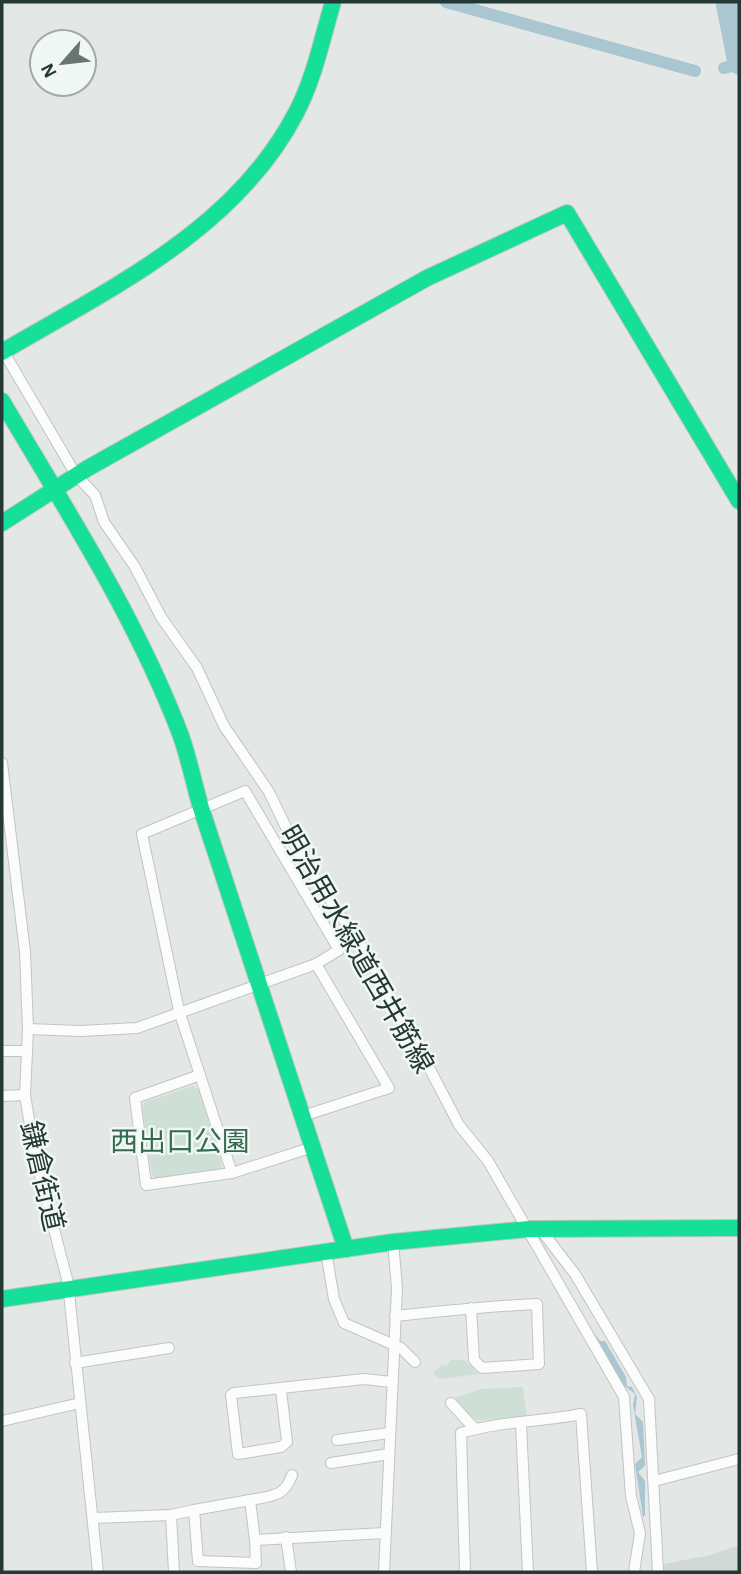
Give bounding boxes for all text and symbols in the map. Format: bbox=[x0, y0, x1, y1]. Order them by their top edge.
north arrow bbox=[28, 28, 98, 98]
text: N bbox=[38, 60, 61, 81]
street label: 明治用水緑道西井筋線 bbox=[273, 821, 439, 1078]
street label: 鎌倉街道 bbox=[15, 1118, 69, 1234]
park label: 西出口公園 bbox=[110, 1127, 250, 1157]

